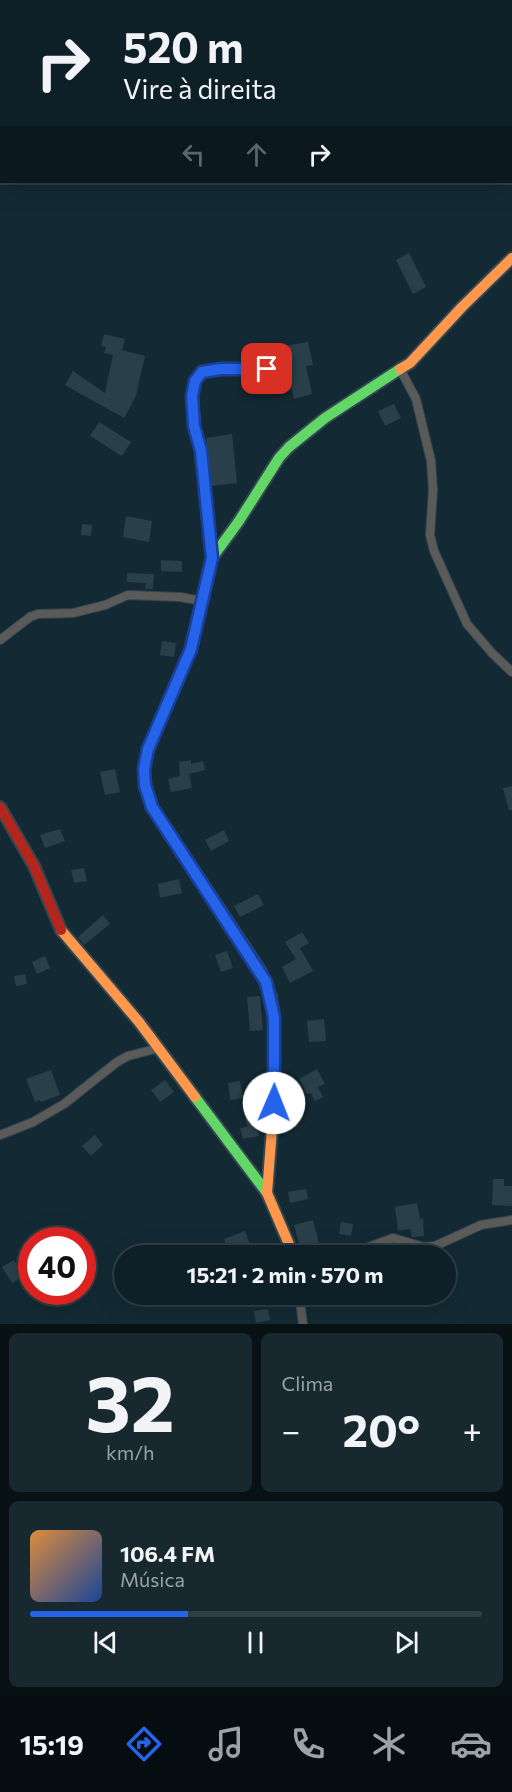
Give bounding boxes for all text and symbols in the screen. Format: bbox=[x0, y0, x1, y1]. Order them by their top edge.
text: 520 m bbox=[123, 20, 244, 72]
icon: right bbox=[24, 24, 102, 102]
text: Vire à direita bbox=[123, 72, 277, 105]
icon: left bbox=[177, 138, 210, 171]
icon: ahead bbox=[240, 138, 273, 171]
icon: right bbox=[303, 138, 336, 171]
pin bbox=[241, 343, 292, 394]
icon: arrive bbox=[250, 352, 283, 385]
position arrow bbox=[242, 1071, 306, 1135]
speed limit sign: 40 bbox=[18, 1227, 96, 1305]
text: 15:21 · 2 min · 570 m bbox=[186, 1261, 384, 1288]
text: 32 bbox=[86, 1353, 175, 1448]
text: Clima bbox=[282, 1371, 333, 1395]
text: 20° bbox=[343, 1401, 420, 1456]
text: − bbox=[282, 1409, 300, 1450]
text: + bbox=[463, 1409, 482, 1450]
text: km/h bbox=[106, 1440, 155, 1464]
text: 106.4 FM bbox=[120, 1540, 215, 1567]
text: Música bbox=[120, 1567, 185, 1591]
icon: previous bbox=[89, 1626, 122, 1659]
icon: pause bbox=[239, 1626, 272, 1659]
icon: next bbox=[390, 1626, 423, 1659]
icon: directions bbox=[123, 1723, 165, 1765]
icon: music bbox=[205, 1723, 247, 1765]
icon: phone bbox=[287, 1723, 329, 1765]
icon: climate bbox=[368, 1723, 410, 1765]
icon: car bbox=[450, 1723, 492, 1765]
text: 15:19 bbox=[20, 1728, 84, 1761]

